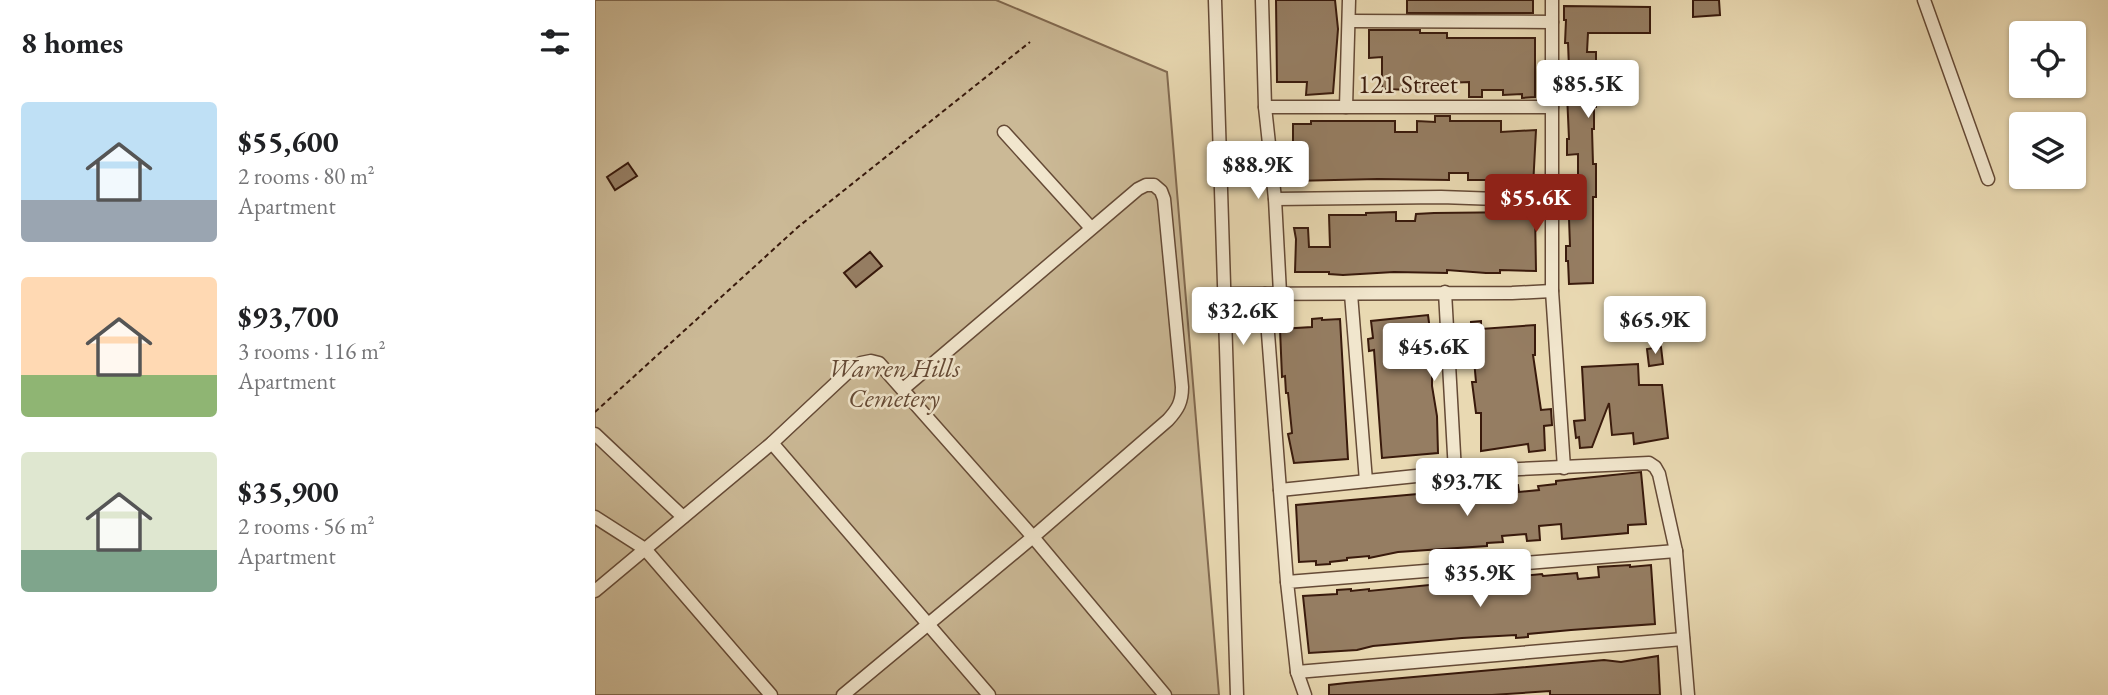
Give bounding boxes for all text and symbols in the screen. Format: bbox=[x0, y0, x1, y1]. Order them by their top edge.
map controls bbox=[2009, 21, 2086, 189]
button: locate bbox=[2009, 21, 2086, 98]
text: 8 homes bbox=[21, 23, 123, 62]
icon: filters bbox=[536, 23, 574, 61]
pin: $85.5K bbox=[1531, 60, 1645, 120]
street label: 121 Street bbox=[1358, 67, 1458, 101]
text: $85.5K bbox=[1553, 68, 1623, 98]
button: layers bbox=[2009, 112, 2086, 189]
text: $55,600 bbox=[238, 122, 339, 161]
icon: home bbox=[77, 130, 161, 214]
pin: $88.9K bbox=[1201, 142, 1315, 201]
text: $88.9K bbox=[1223, 149, 1293, 179]
text: 2 rooms · 80 m² bbox=[238, 161, 375, 191]
pin: $55.6K bbox=[1479, 174, 1593, 234]
text: $55.6K bbox=[1501, 182, 1571, 212]
text: Apartment bbox=[238, 191, 336, 221]
pin: $32.6K bbox=[1186, 288, 1300, 347]
text: $32.6K bbox=[1208, 295, 1278, 325]
pin: $65.9K bbox=[1598, 296, 1712, 356]
text: $93,700 bbox=[238, 297, 339, 336]
text: $65.9K bbox=[1620, 304, 1690, 334]
icon: home bbox=[77, 305, 161, 389]
pin: $45.6K bbox=[1377, 324, 1491, 383]
text: $45.6K bbox=[1399, 331, 1469, 361]
text: 3 rooms · 116 m² bbox=[238, 336, 386, 366]
park label: Warren Hills Cemetery bbox=[828, 351, 961, 415]
text: Apartment bbox=[238, 366, 336, 396]
pin: $93.7K bbox=[1410, 458, 1524, 518]
text: $93.7K bbox=[1432, 466, 1502, 496]
text: $35,900 bbox=[238, 472, 339, 511]
icon: home bbox=[77, 480, 161, 564]
text: 2 rooms · 56 m² bbox=[238, 511, 375, 541]
text: Apartment bbox=[238, 541, 336, 571]
pin: $35.9K bbox=[1423, 550, 1537, 609]
text: $35.9K bbox=[1445, 557, 1515, 587]

